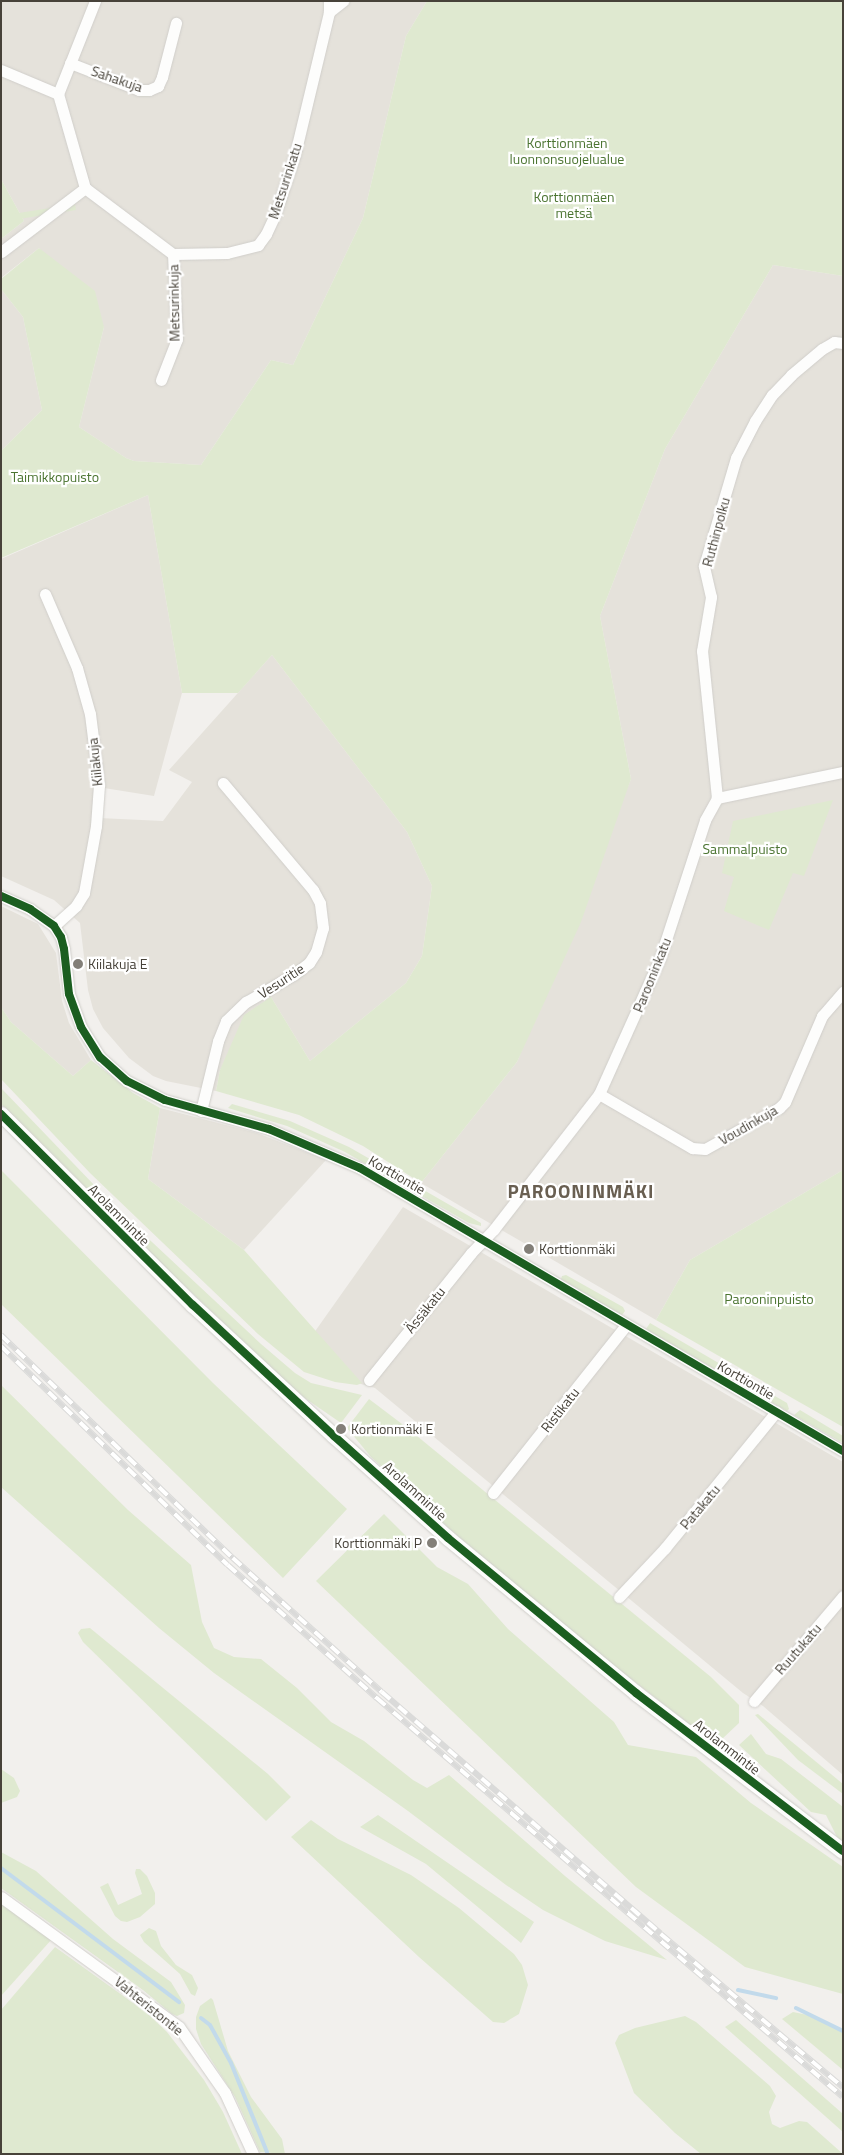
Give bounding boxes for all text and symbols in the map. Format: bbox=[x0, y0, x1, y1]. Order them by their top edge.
street label: Sahakuja bbox=[89, 62, 145, 96]
park label: Korttionmäen luonnonsuojelualue bbox=[510, 135, 624, 168]
street label: Metsurinkatu bbox=[265, 141, 305, 221]
park label: Korttionmäen metsä bbox=[533, 189, 615, 222]
street label: Metsurinkuja bbox=[165, 264, 183, 342]
park label: Taimikkopuisto bbox=[11, 469, 99, 485]
street label: Ruthinpolku bbox=[699, 495, 733, 569]
street label: Kiilakuja bbox=[84, 737, 106, 787]
park label: Sammalpuisto bbox=[703, 841, 787, 857]
street label: Parooninkatu bbox=[629, 935, 675, 1015]
place label: Kiilakuja E bbox=[88, 956, 147, 972]
marker: Kiilakuja E bbox=[72, 958, 84, 970]
street label: Vesuritie bbox=[255, 960, 307, 1002]
street label: Voudinkuja bbox=[716, 1102, 780, 1148]
street label: Korttiontie bbox=[366, 1152, 428, 1198]
district label: PAROONINMÄKI bbox=[506, 1180, 656, 1202]
street label: Arolammintie bbox=[85, 1181, 153, 1249]
place label: Korttionmäki bbox=[539, 1241, 615, 1257]
marker: Korttionmäki bbox=[523, 1243, 535, 1255]
street label: Ässäkatu bbox=[401, 1284, 449, 1336]
park label: Parooninpuisto bbox=[724, 1291, 814, 1307]
street label: Korttiontie bbox=[715, 1357, 777, 1403]
street label: Ristikatu bbox=[537, 1384, 583, 1436]
place label: Kortionmäki E bbox=[351, 1421, 433, 1437]
marker: Kortionmäki E bbox=[335, 1423, 347, 1435]
street label: Arolammintie bbox=[380, 1458, 450, 1524]
street label: Patakatu bbox=[676, 1481, 724, 1533]
place label: Korttionmäki P bbox=[334, 1535, 422, 1551]
marker: Korttionmäki P bbox=[426, 1537, 438, 1549]
street label: Ruutukatu bbox=[771, 1620, 825, 1678]
street label: Arolammintie bbox=[690, 1716, 764, 1778]
street label: Vahteristontie bbox=[111, 1973, 187, 2039]

